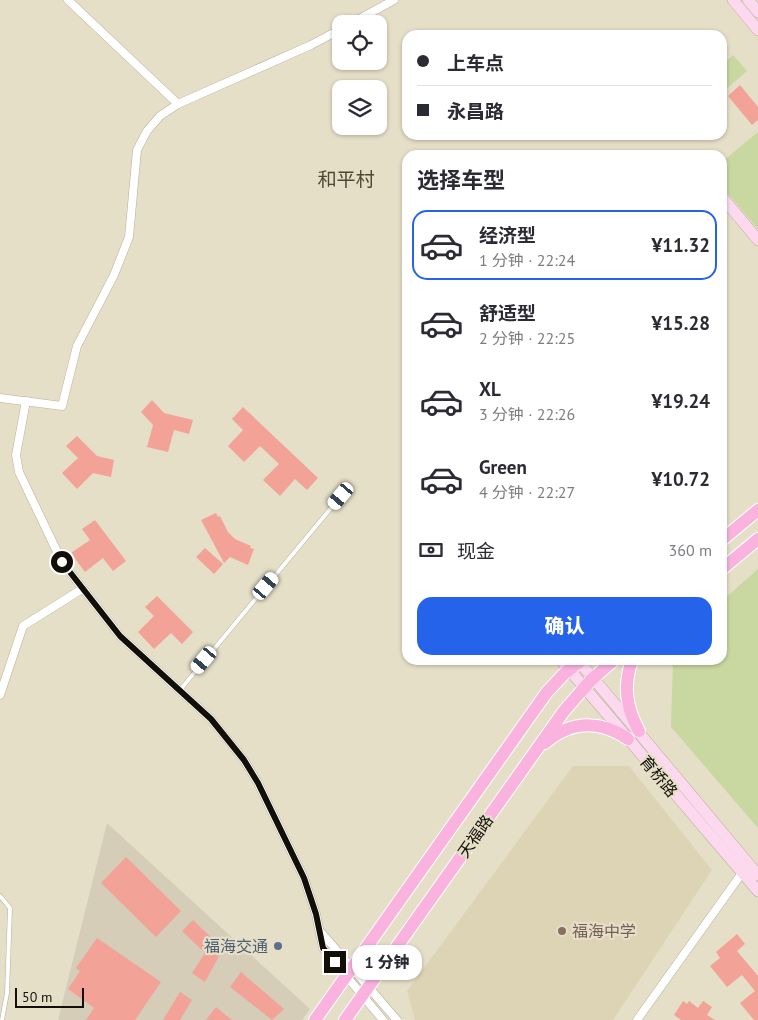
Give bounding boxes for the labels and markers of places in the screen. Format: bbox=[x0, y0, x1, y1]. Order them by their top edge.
place label: 福海中学 bbox=[572, 921, 636, 941]
marker: 福海中学 bbox=[556, 925, 568, 937]
place label: 福海交通 bbox=[204, 936, 268, 956]
marker: 福海交通 bbox=[272, 940, 284, 952]

